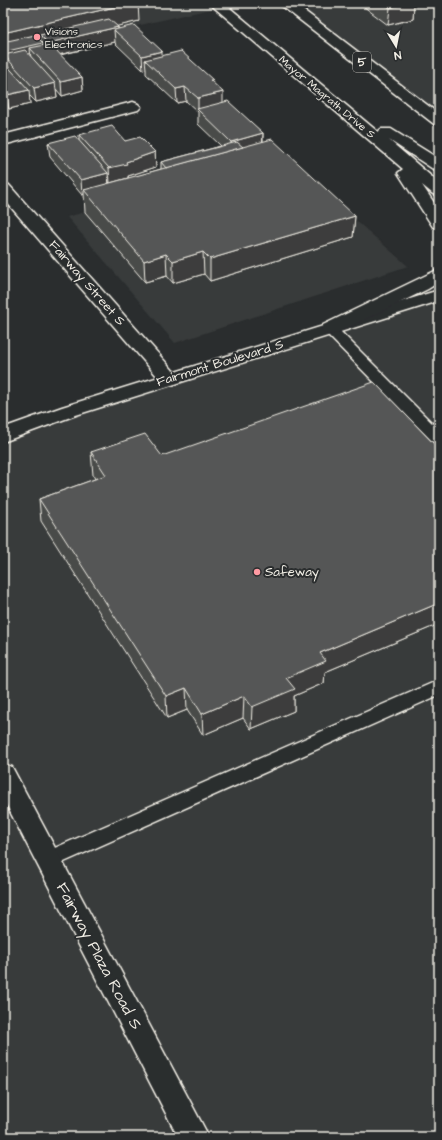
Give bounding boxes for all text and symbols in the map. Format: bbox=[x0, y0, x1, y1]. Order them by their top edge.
place label: Visions Electronics bbox=[45, 24, 103, 52]
north arrow bbox=[376, 26, 416, 66]
marker: Visions Electronics bbox=[32, 32, 42, 42]
text: N bbox=[393, 47, 402, 63]
street label: Mayor Magrath Drive S bbox=[275, 52, 378, 143]
road number: 5 bbox=[353, 52, 371, 72]
street label: Fairway Street S bbox=[44, 236, 129, 330]
street label: Fairmont Boulevard S bbox=[154, 335, 286, 391]
place label: Safeway bbox=[265, 563, 319, 582]
marker: Safeway bbox=[252, 567, 262, 577]
street label: Fairway Plaza Road S bbox=[50, 879, 147, 1034]

